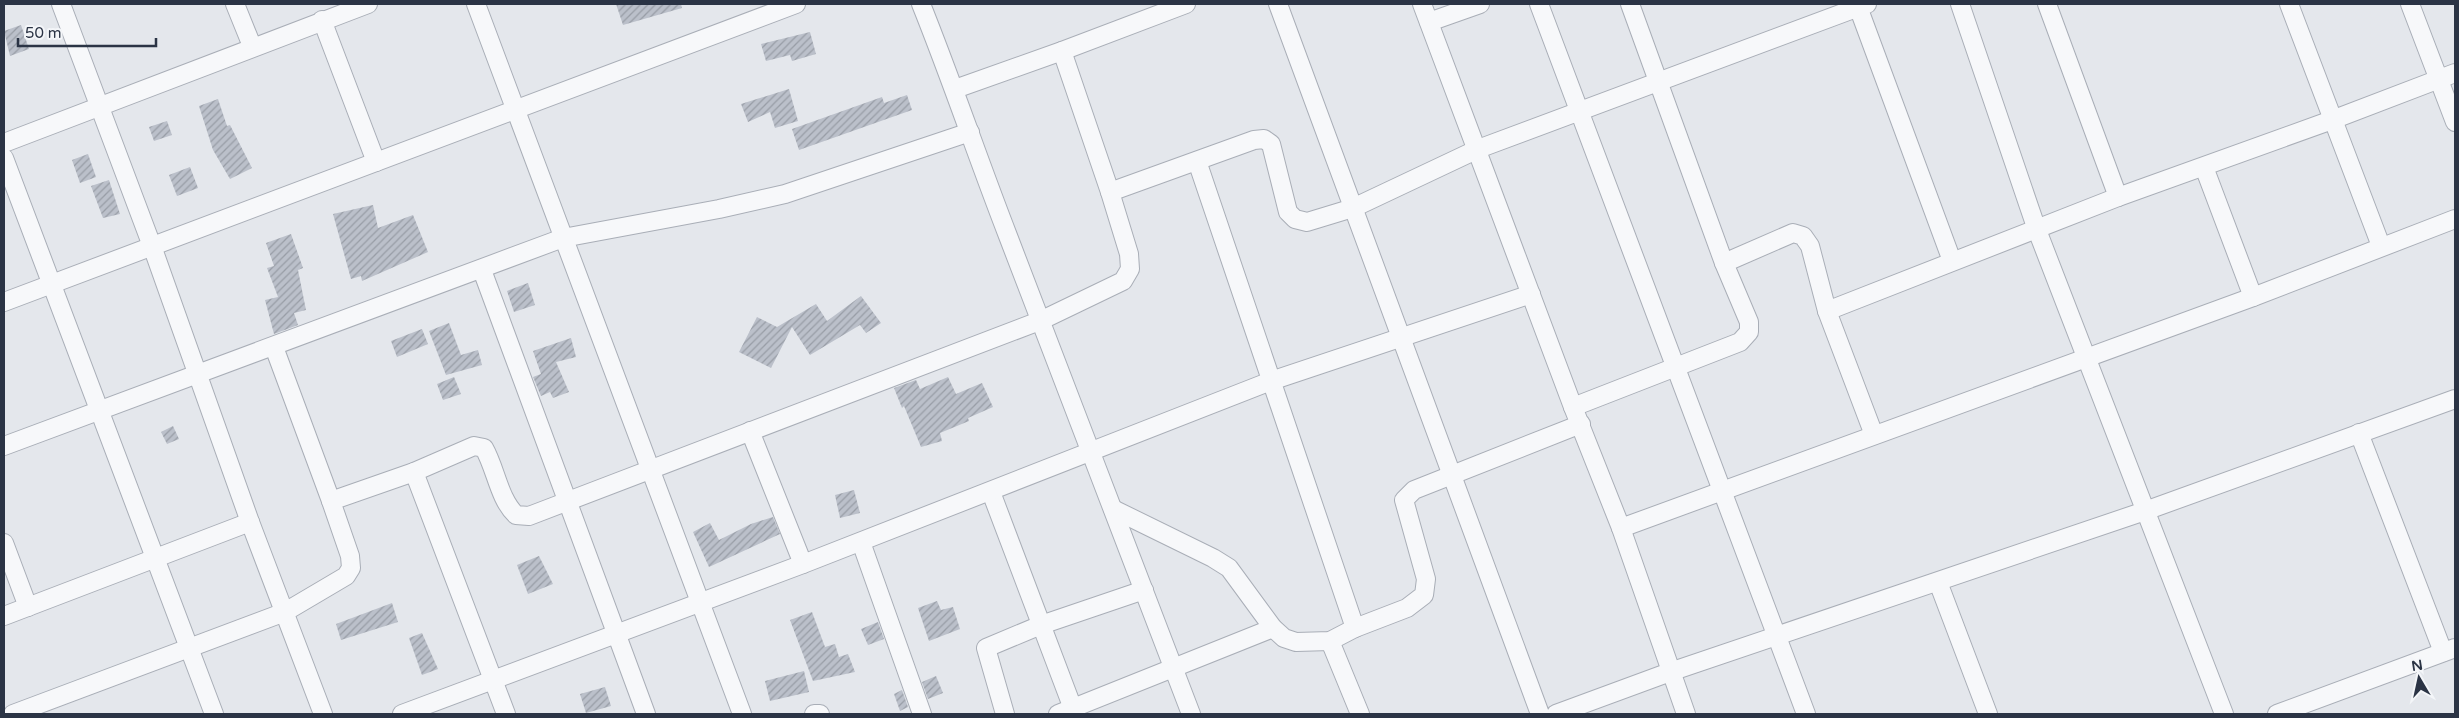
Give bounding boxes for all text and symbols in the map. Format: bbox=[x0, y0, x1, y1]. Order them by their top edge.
scale bar bbox=[18, 15, 155, 47]
text: 50 m bbox=[25, 24, 62, 42]
north arrow bbox=[2394, 653, 2444, 703]
text: N bbox=[2410, 656, 2424, 675]

